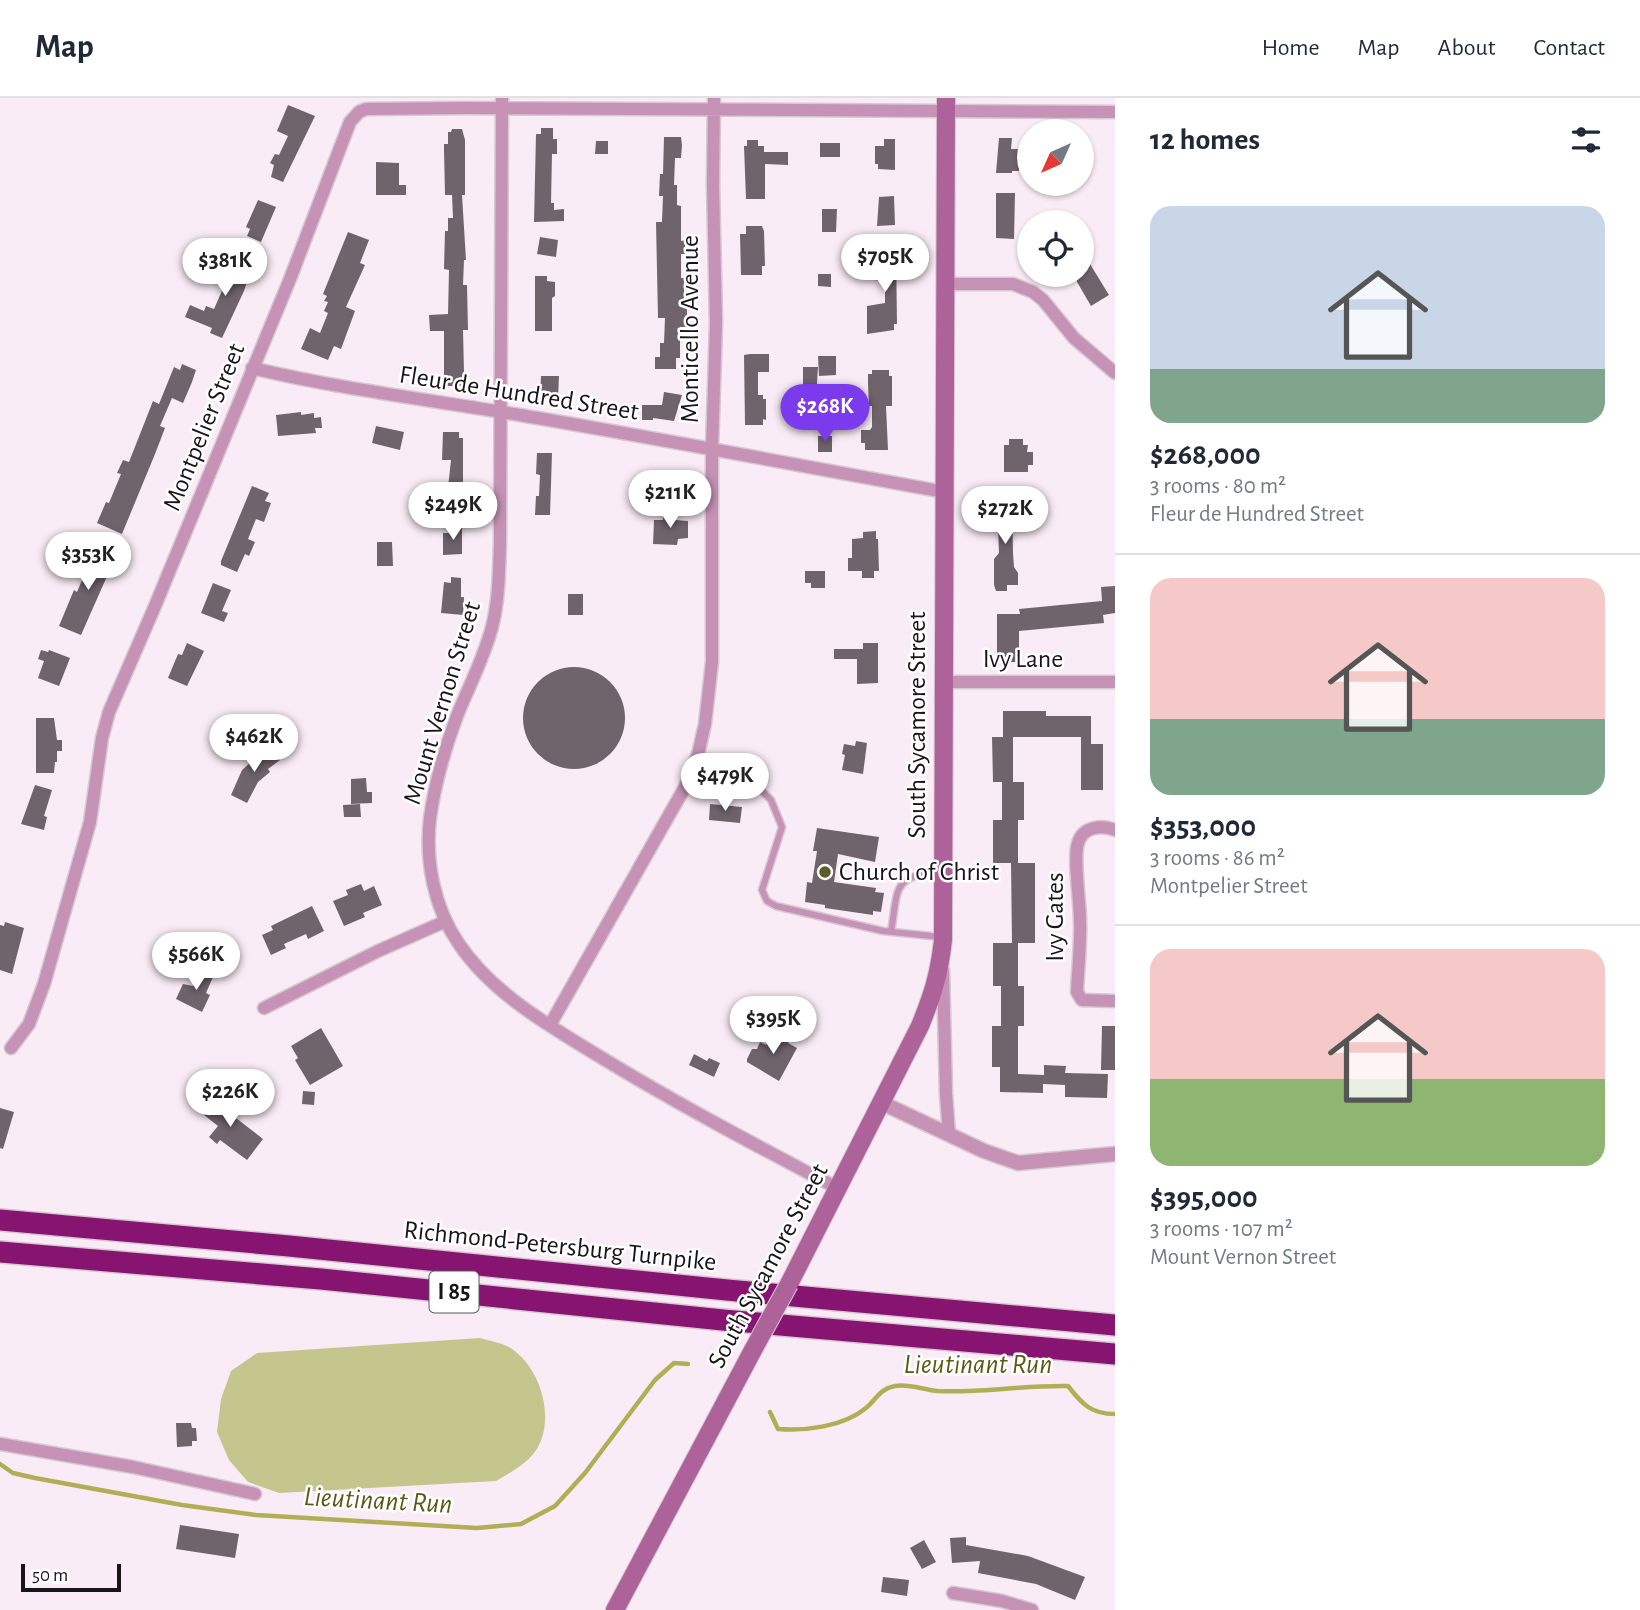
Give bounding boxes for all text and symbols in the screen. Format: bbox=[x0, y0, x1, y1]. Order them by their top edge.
text: Map bbox=[35, 31, 94, 64]
text: Home bbox=[1262, 36, 1320, 60]
text: Map bbox=[1358, 36, 1400, 60]
text: About bbox=[1438, 36, 1495, 60]
text: Contact bbox=[1533, 36, 1605, 60]
north arrow bbox=[1017, 119, 1094, 196]
map controls bbox=[1017, 119, 1094, 287]
icon: filters bbox=[1567, 121, 1605, 159]
text: 12 homes bbox=[1150, 125, 1260, 155]
button: locate bbox=[1017, 210, 1094, 287]
pin: $705K bbox=[836, 234, 934, 294]
street label: Monticello Avenue bbox=[677, 235, 703, 423]
pin: $381K bbox=[176, 238, 274, 298]
text: $705K bbox=[857, 245, 913, 268]
text: $381K bbox=[198, 249, 252, 272]
icon: home bbox=[1315, 252, 1441, 378]
street label: Montpelier Street bbox=[159, 340, 249, 514]
street label: Fleur de Hundred Street bbox=[398, 361, 640, 425]
pin: $268K bbox=[776, 384, 874, 444]
text: $268K bbox=[796, 395, 854, 418]
text: $268,000 bbox=[1150, 440, 1261, 470]
pin: $211K bbox=[621, 470, 719, 530]
text: 3 rooms · 80 m² bbox=[1150, 475, 1286, 498]
text: $211K bbox=[644, 481, 696, 504]
pin: $249K bbox=[404, 482, 502, 542]
pin: $272K bbox=[956, 486, 1054, 546]
text: $249K bbox=[424, 493, 482, 516]
text: $272K bbox=[977, 497, 1033, 520]
text: Fleur de Hundred Street bbox=[1150, 503, 1364, 526]
pin: $353K bbox=[39, 532, 137, 592]
text: $353K bbox=[61, 543, 115, 566]
street label: Mount Vernon Street bbox=[399, 599, 485, 807]
street label: South Sycamore Street bbox=[904, 611, 930, 839]
icon: home bbox=[1315, 624, 1441, 750]
street label: Ivy Lane bbox=[983, 646, 1063, 672]
pin: $462K bbox=[205, 714, 303, 774]
text: $462K bbox=[225, 725, 283, 748]
pin: $479K bbox=[676, 754, 774, 813]
text: $479K bbox=[697, 764, 753, 787]
text: $353,000 bbox=[1150, 812, 1256, 842]
text: 3 rooms · 86 m² bbox=[1150, 847, 1285, 870]
place label: Church of Christ bbox=[839, 859, 999, 885]
marker: Church of Christ bbox=[817, 864, 833, 880]
street label: Ivy Gates bbox=[1042, 872, 1068, 962]
text: Montpelier Street bbox=[1150, 875, 1307, 898]
pin: $566K bbox=[147, 932, 245, 992]
text: $566K bbox=[168, 943, 224, 966]
icon: home bbox=[1315, 995, 1441, 1121]
pin: $395K bbox=[724, 996, 822, 1056]
text: $395K bbox=[746, 1007, 800, 1030]
pin: $226K bbox=[181, 1070, 279, 1129]
text: $226K bbox=[202, 1080, 258, 1103]
street label: South Sycamore Street bbox=[703, 1160, 833, 1372]
text: $395,000 bbox=[1150, 1183, 1258, 1213]
street label: Richmond-Petersburg Turnpike bbox=[402, 1217, 718, 1275]
text: 3 rooms · 107 m² bbox=[1150, 1218, 1293, 1241]
text: Mount Vernon Street bbox=[1150, 1246, 1336, 1269]
road number: I 85 bbox=[430, 1272, 478, 1312]
water label: Lieutinant Run bbox=[904, 1351, 1052, 1379]
water label: Lieutinant Run bbox=[303, 1483, 453, 1519]
scale bar bbox=[21, 1561, 121, 1593]
text: 50 m bbox=[32, 1566, 68, 1585]

